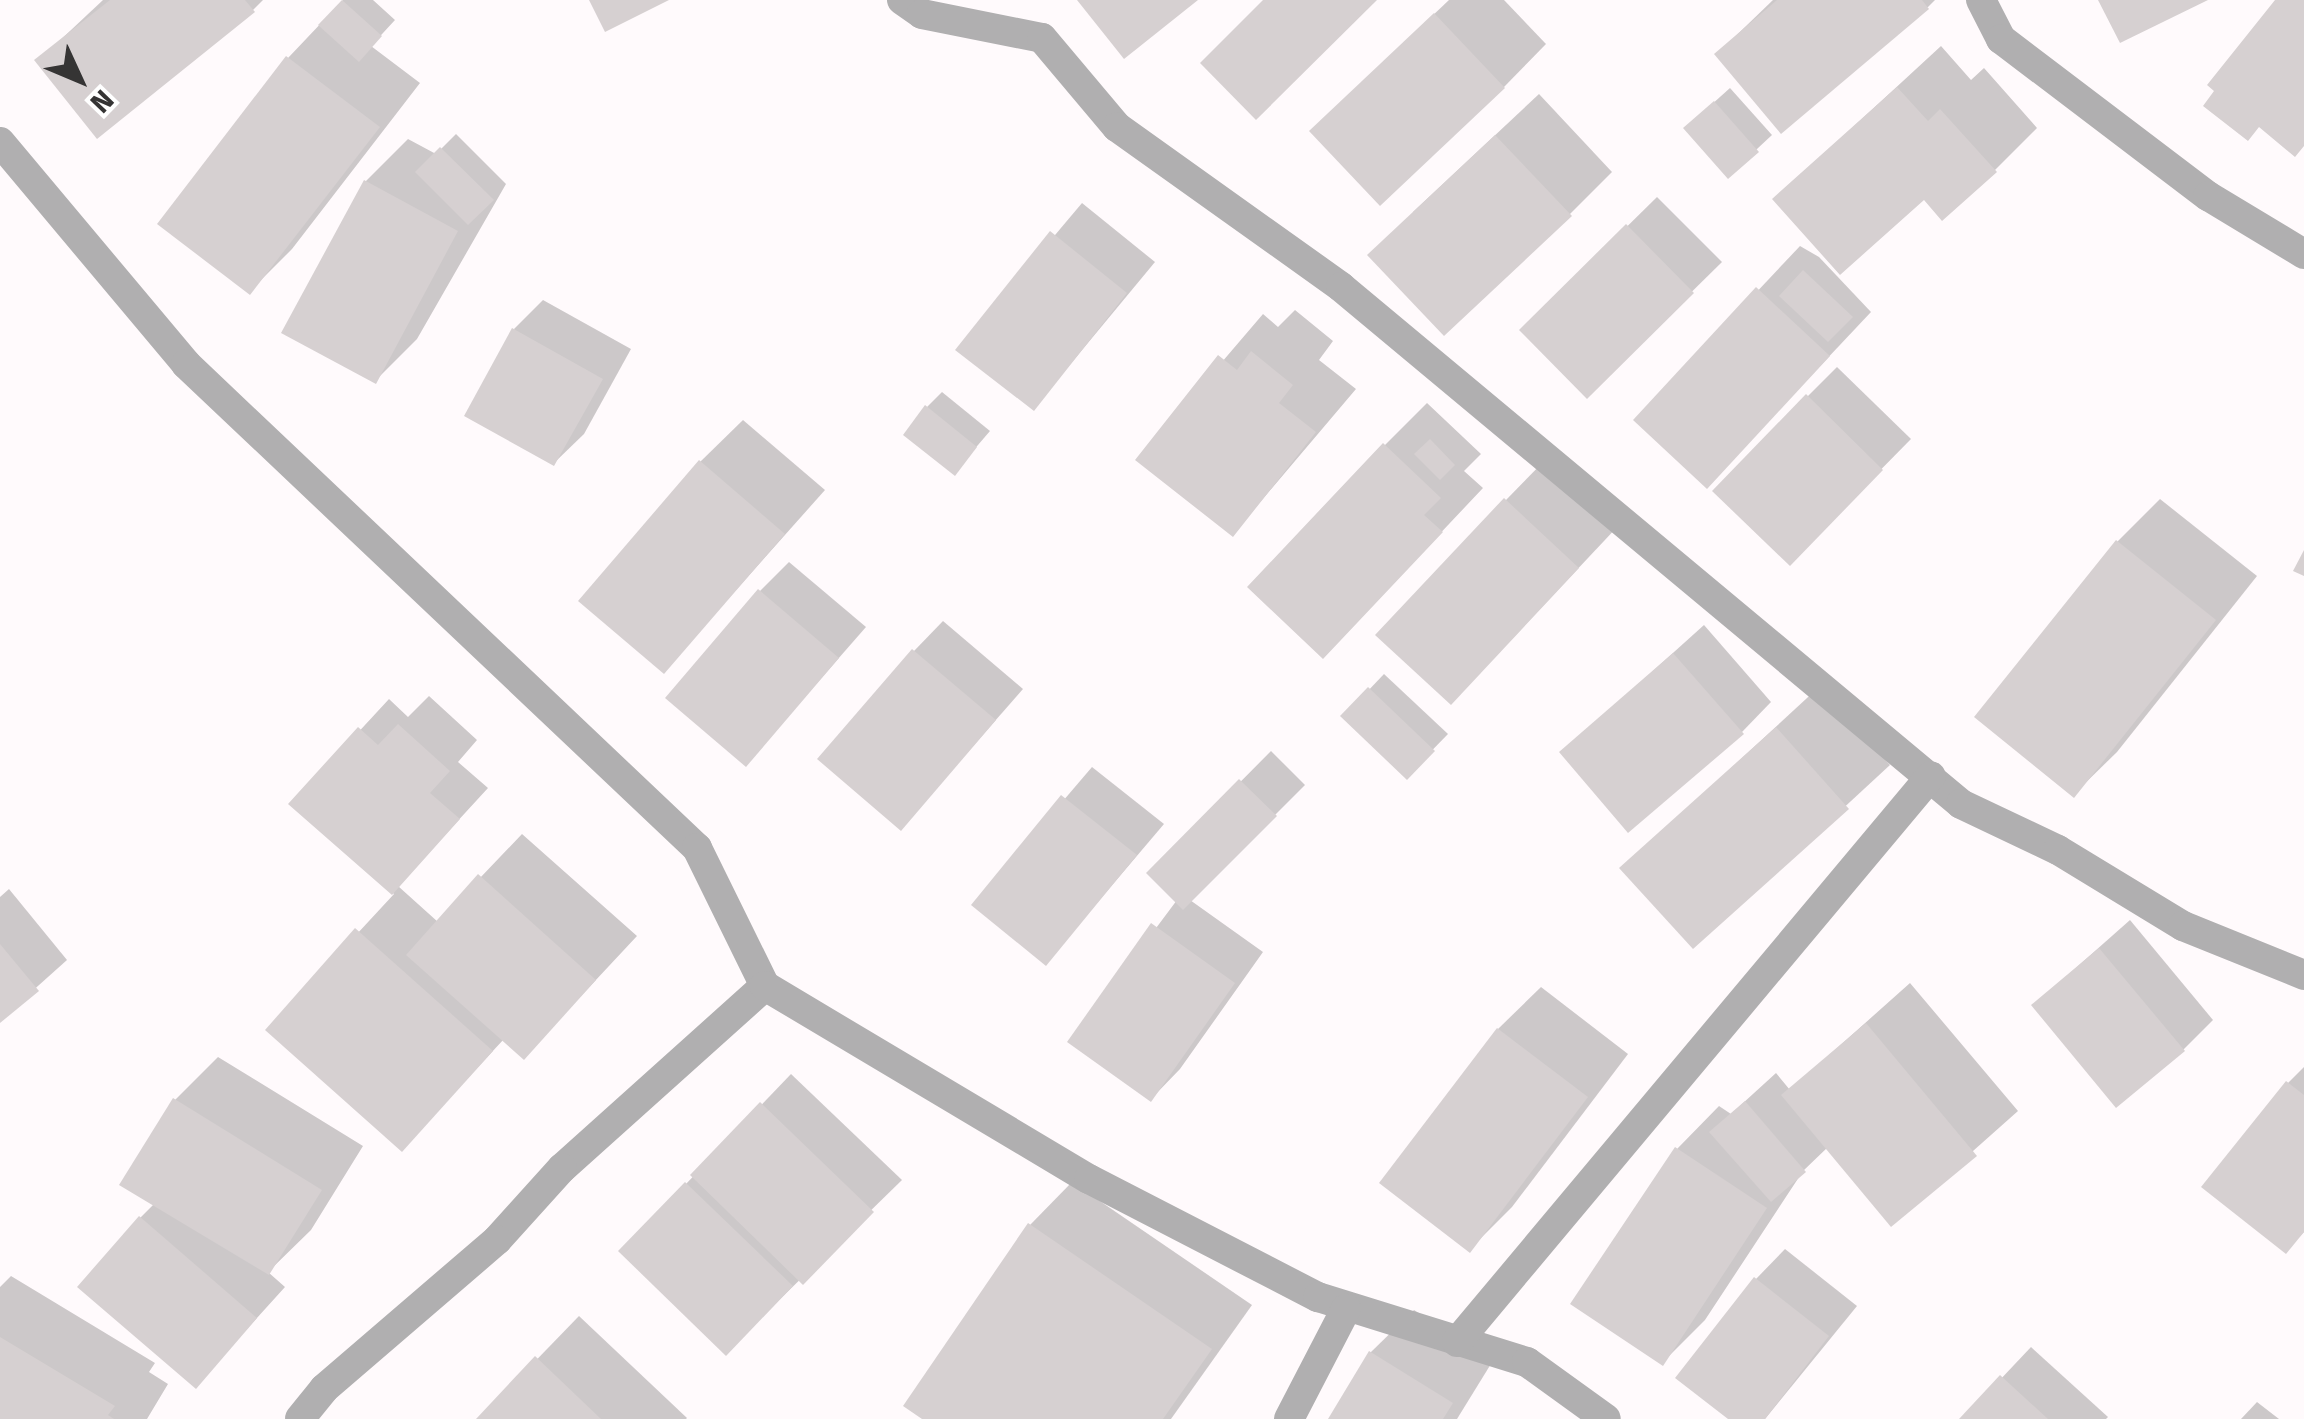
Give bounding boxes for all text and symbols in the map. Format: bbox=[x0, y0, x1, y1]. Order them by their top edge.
north arrow bbox=[30, 30, 130, 130]
text: N bbox=[84, 83, 120, 119]

